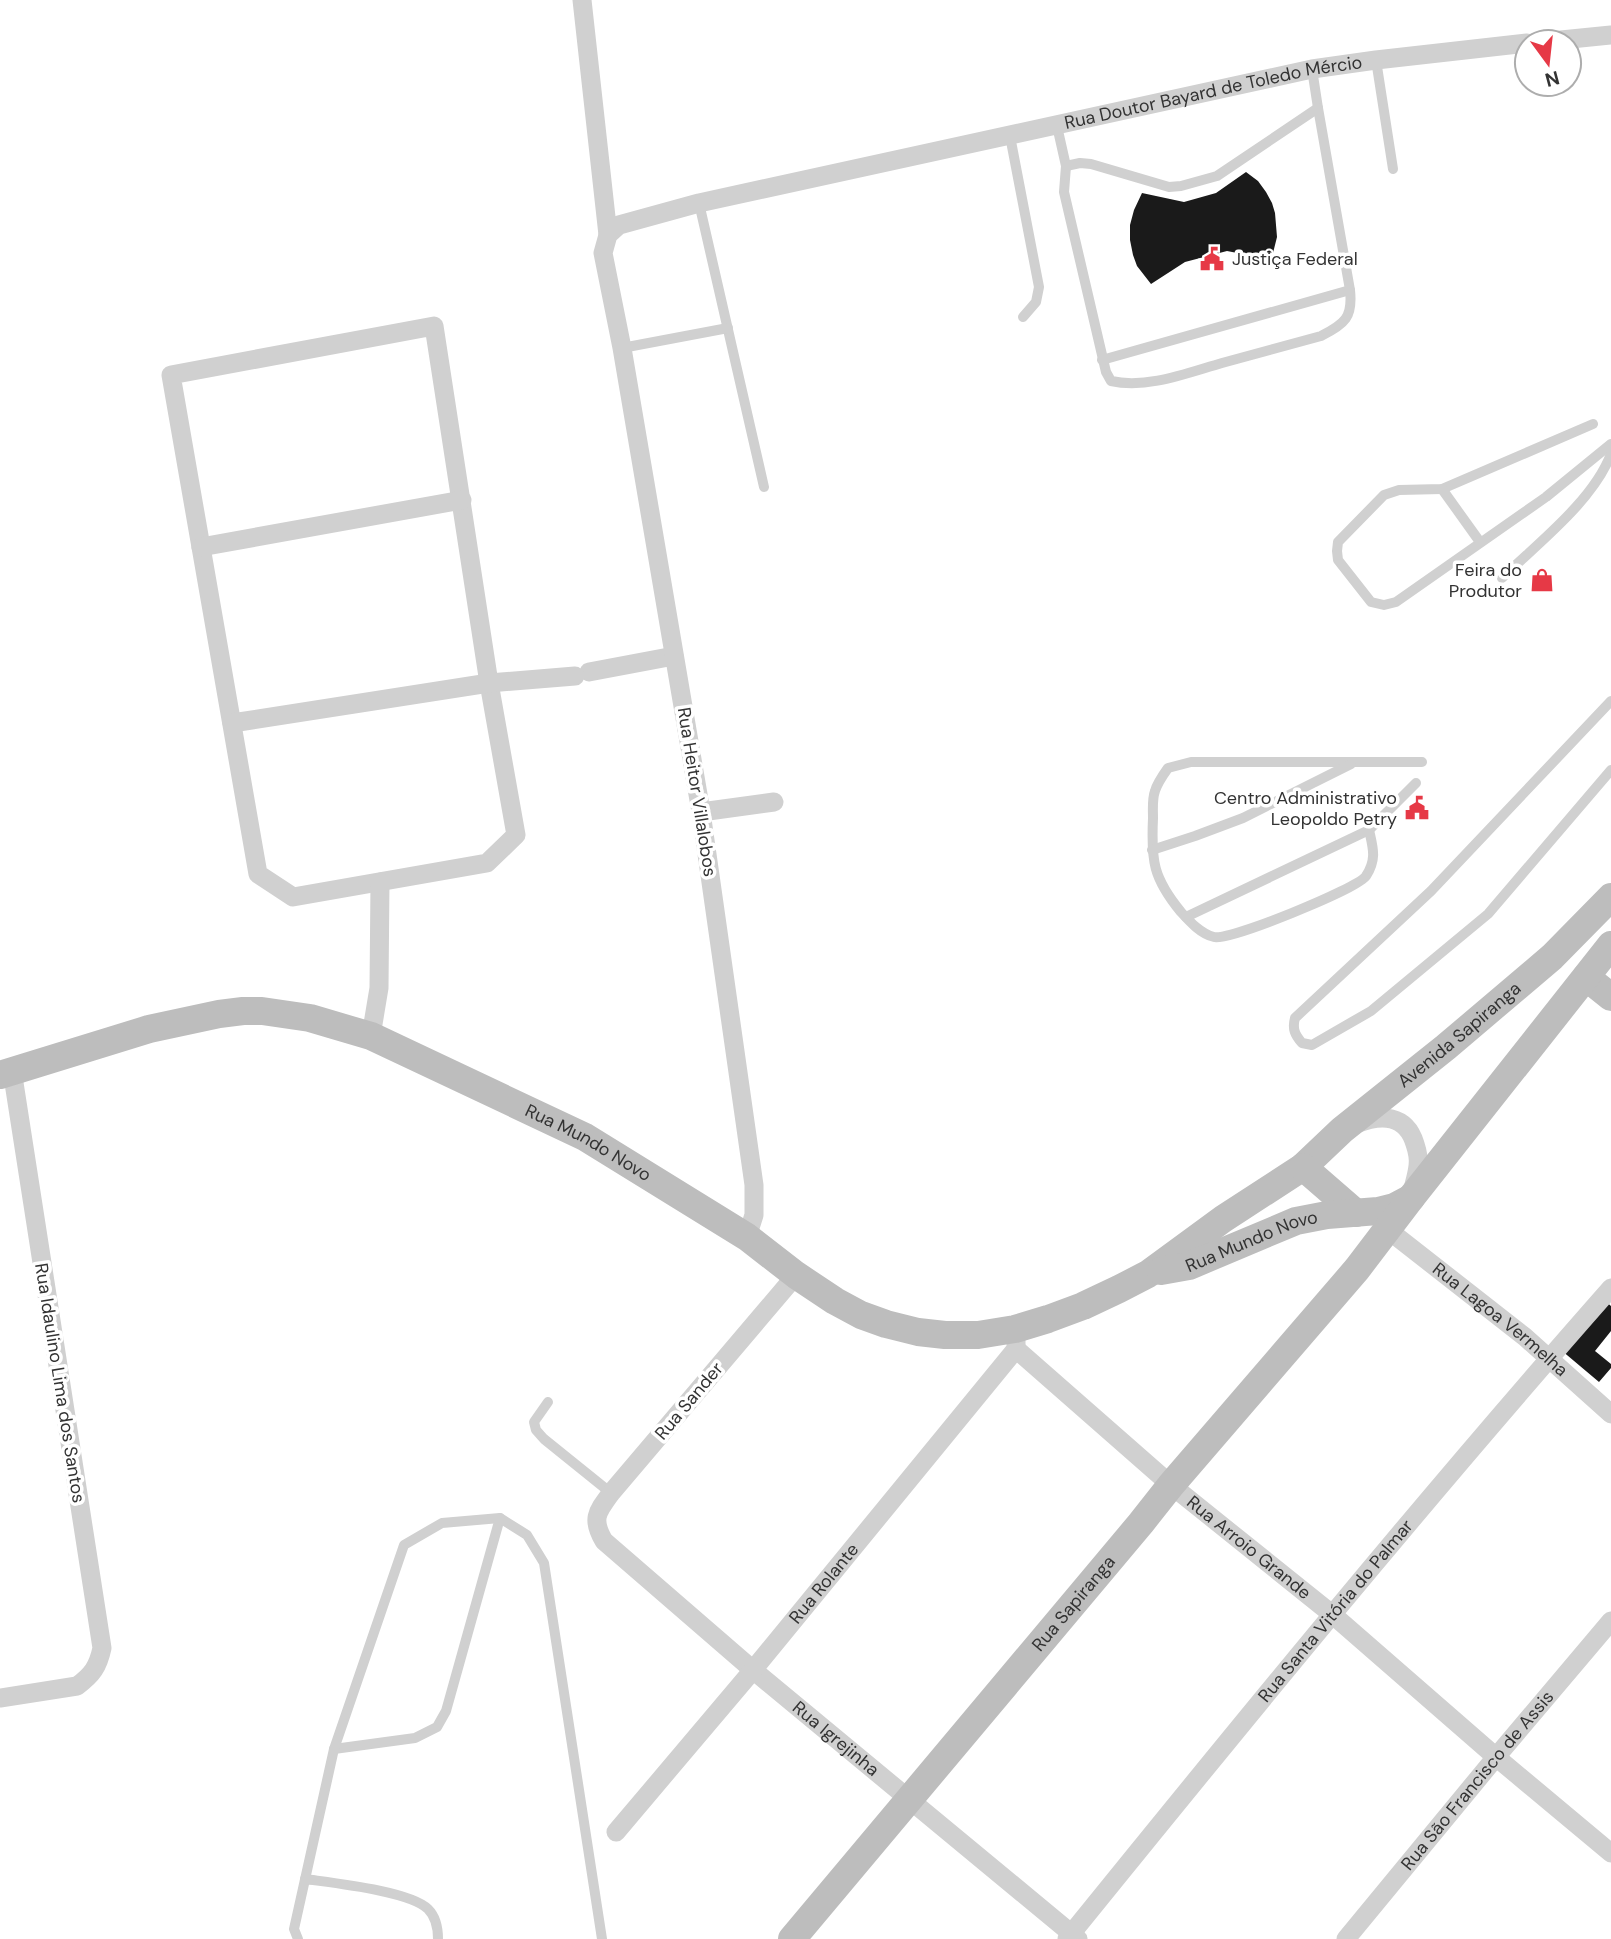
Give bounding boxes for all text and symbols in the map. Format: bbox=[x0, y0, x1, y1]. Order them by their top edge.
north arrow bbox=[1513, 28, 1583, 98]
street label: Rua Doutor Bayard de Toledo Mércio bbox=[1062, 50, 1364, 135]
text: N bbox=[1542, 65, 1562, 93]
public building icon: Justiça Federal bbox=[1198, 245, 1226, 273]
place label: Justiça Federal bbox=[1232, 247, 1358, 271]
place label: Feira do Produtor bbox=[1449, 558, 1522, 603]
shop icon: Feira do Produtor bbox=[1528, 566, 1556, 594]
street label: Rua Heitor Villalobos bbox=[672, 706, 722, 878]
place label: Centro Administrativo Leopoldo Petry bbox=[1214, 786, 1397, 831]
public building icon: Centro Administrativo Leopoldo Petry bbox=[1403, 794, 1431, 822]
street label: Avenida Sapiranga bbox=[1393, 977, 1526, 1093]
street label: Rua Mundo Novo bbox=[521, 1098, 656, 1187]
street label: Rua Mundo Novo bbox=[1182, 1205, 1320, 1278]
street label: Rua Lagoa Vermelha bbox=[1428, 1257, 1573, 1382]
street label: Rua Idaulino Lima dos Santos bbox=[29, 1261, 91, 1505]
street label: Rua Sander bbox=[649, 1357, 729, 1445]
street label: Rua Arroio Grande bbox=[1182, 1490, 1316, 1605]
street label: Rua Santa Vitória do Palmar bbox=[1253, 1514, 1419, 1707]
street label: Rua Rolante bbox=[784, 1538, 864, 1629]
street label: Rua Sapiranga bbox=[1026, 1550, 1121, 1656]
street label: Rua São Francisco de Assis bbox=[1396, 1685, 1559, 1875]
street label: Rua Igrejinha bbox=[788, 1696, 884, 1782]

